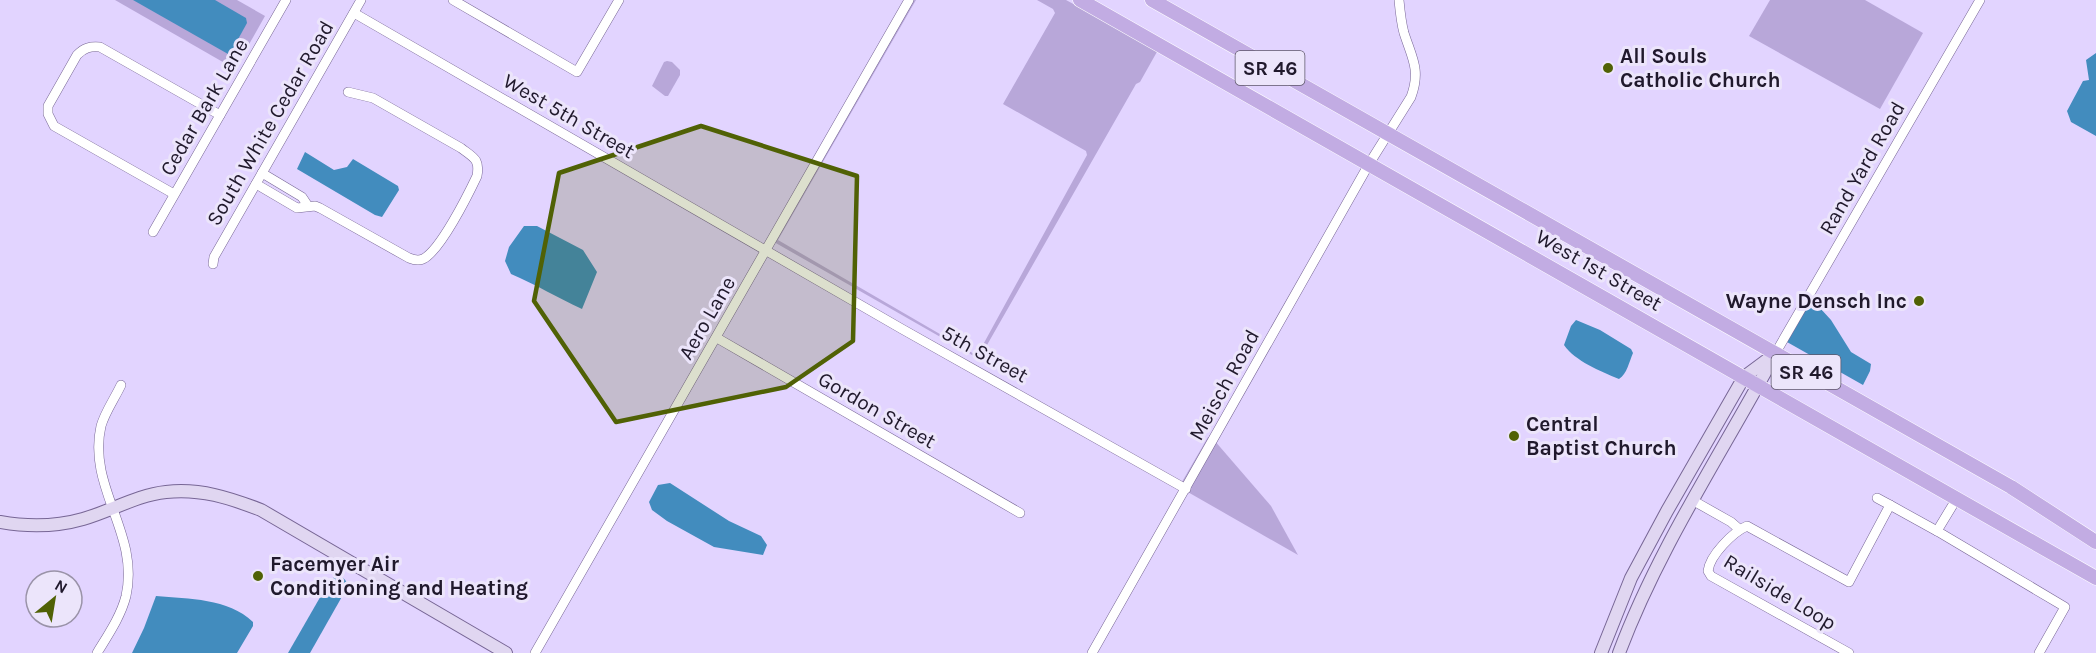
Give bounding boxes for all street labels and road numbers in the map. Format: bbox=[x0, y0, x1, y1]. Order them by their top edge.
street label: South White Cedar Road bbox=[202, 16, 338, 230]
street label: Cedar Bark Lane bbox=[155, 34, 253, 180]
road number: SR 46 bbox=[1236, 51, 1304, 85]
street label: West 5th Street bbox=[499, 69, 639, 163]
street label: Rand Yard Road bbox=[1814, 97, 1910, 239]
street label: West 1st Street bbox=[1532, 224, 1666, 316]
street label: Aero Lane bbox=[674, 272, 740, 364]
street label: 5th Street bbox=[938, 320, 1032, 388]
street label: Meisch Road bbox=[1184, 326, 1264, 444]
road number: SR 46 bbox=[1772, 355, 1840, 389]
street label: Gordon Street bbox=[814, 367, 940, 453]
street label: Railside Loop bbox=[1719, 549, 1841, 635]

